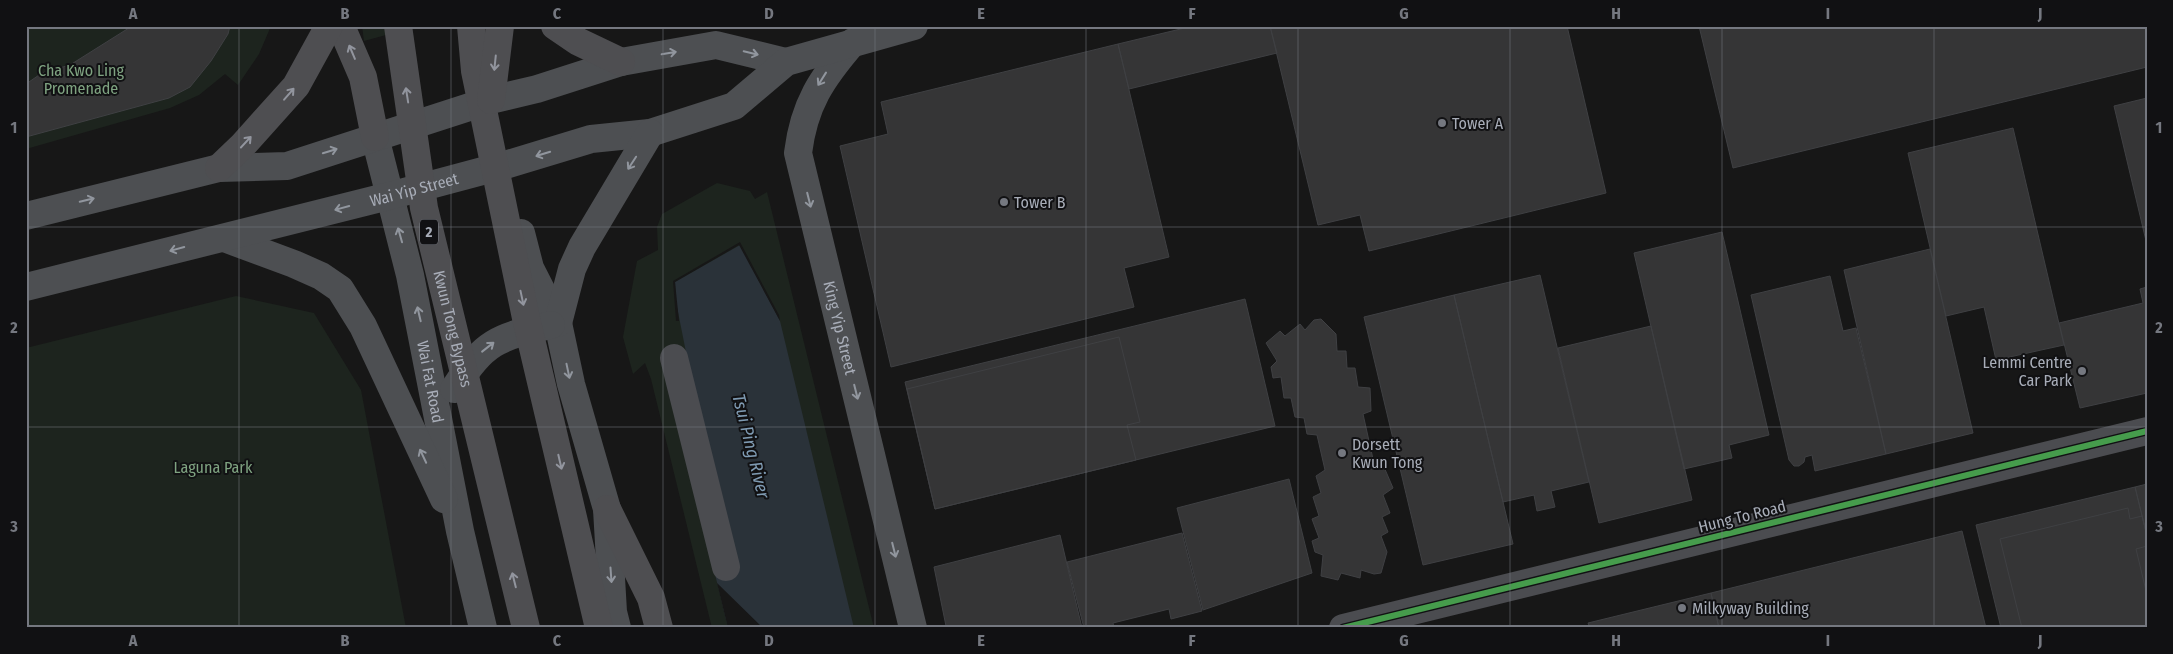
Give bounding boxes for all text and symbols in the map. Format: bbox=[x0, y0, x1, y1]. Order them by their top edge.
text: A bbox=[128, 4, 138, 23]
text: B bbox=[341, 4, 350, 23]
text: C bbox=[553, 4, 562, 23]
text: D bbox=[764, 4, 774, 23]
text: E bbox=[977, 4, 985, 23]
text: F bbox=[1188, 4, 1196, 23]
text: G bbox=[1399, 4, 1409, 23]
text: H bbox=[1611, 4, 1621, 23]
text: I bbox=[1826, 4, 1830, 23]
text: J bbox=[2037, 4, 2042, 23]
one-way arrow bbox=[347, 44, 356, 60]
one-way arrow bbox=[660, 48, 676, 58]
one-way arrow bbox=[743, 49, 759, 58]
one-way arrow bbox=[490, 55, 500, 71]
park label: Cha Kwo Ling Promenade bbox=[38, 61, 125, 98]
one-way arrow bbox=[817, 72, 827, 86]
one-way arrow bbox=[284, 87, 295, 100]
one-way arrow bbox=[401, 88, 411, 104]
place label: Tower A bbox=[1452, 114, 1504, 133]
marker: Tower A bbox=[1436, 117, 1448, 129]
text: 1 bbox=[11, 118, 17, 137]
text: 1 bbox=[2156, 118, 2162, 137]
one-way arrow bbox=[240, 136, 252, 148]
one-way arrow bbox=[322, 145, 338, 155]
one-way arrow bbox=[536, 150, 552, 160]
one-way arrow bbox=[627, 155, 637, 169]
street label: Wai Yip Street bbox=[368, 169, 461, 210]
one-way arrow bbox=[805, 192, 814, 208]
place label: Tower B bbox=[1014, 193, 1066, 212]
one-way arrow bbox=[79, 195, 95, 205]
marker: Tower B bbox=[998, 196, 1010, 208]
one-way arrow bbox=[335, 204, 351, 213]
road number: 2 bbox=[420, 220, 438, 244]
one-way arrow bbox=[395, 227, 405, 243]
one-way arrow bbox=[169, 245, 185, 255]
street label: Kwun Tong Bypass bbox=[429, 268, 476, 389]
street label: King Yip Street bbox=[819, 279, 861, 378]
one-way arrow bbox=[518, 289, 527, 305]
one-way arrow bbox=[413, 307, 423, 323]
text: 2 bbox=[9, 318, 18, 337]
text: 2 bbox=[2154, 318, 2163, 337]
street label: Wai Fat Road bbox=[413, 339, 448, 424]
one-way arrow bbox=[481, 342, 494, 353]
place label: Lemmi Centre Car Park bbox=[1983, 353, 2073, 390]
one-way arrow bbox=[564, 363, 573, 379]
marker: Lemmi Centre Car Park bbox=[2076, 365, 2088, 377]
one-way arrow bbox=[852, 384, 861, 400]
water label: Tsui Ping River bbox=[727, 392, 775, 501]
place label: Dorsett Kwun Tong bbox=[1352, 435, 1423, 472]
marker: Dorsett Kwun Tong bbox=[1336, 447, 1348, 459]
one-way arrow bbox=[418, 449, 427, 464]
one-way arrow bbox=[556, 453, 565, 469]
park label: Laguna Park bbox=[174, 458, 253, 477]
street label: Hung To Road bbox=[1696, 496, 1788, 537]
text: 3 bbox=[9, 517, 18, 536]
text: 3 bbox=[2154, 517, 2163, 536]
one-way arrow bbox=[890, 542, 899, 558]
one-way arrow bbox=[606, 567, 616, 583]
one-way arrow bbox=[509, 573, 518, 589]
place label: Milkyway Building bbox=[1692, 599, 1809, 618]
marker: Milkyway Building bbox=[1676, 602, 1688, 614]
text: A bbox=[128, 631, 138, 650]
text: B bbox=[341, 631, 350, 650]
text: C bbox=[553, 631, 562, 650]
text: D bbox=[764, 631, 774, 650]
text: E bbox=[977, 631, 985, 650]
text: F bbox=[1188, 631, 1196, 650]
text: G bbox=[1399, 631, 1409, 650]
text: H bbox=[1611, 631, 1621, 650]
text: I bbox=[1826, 631, 1830, 650]
text: J bbox=[2037, 631, 2042, 650]

